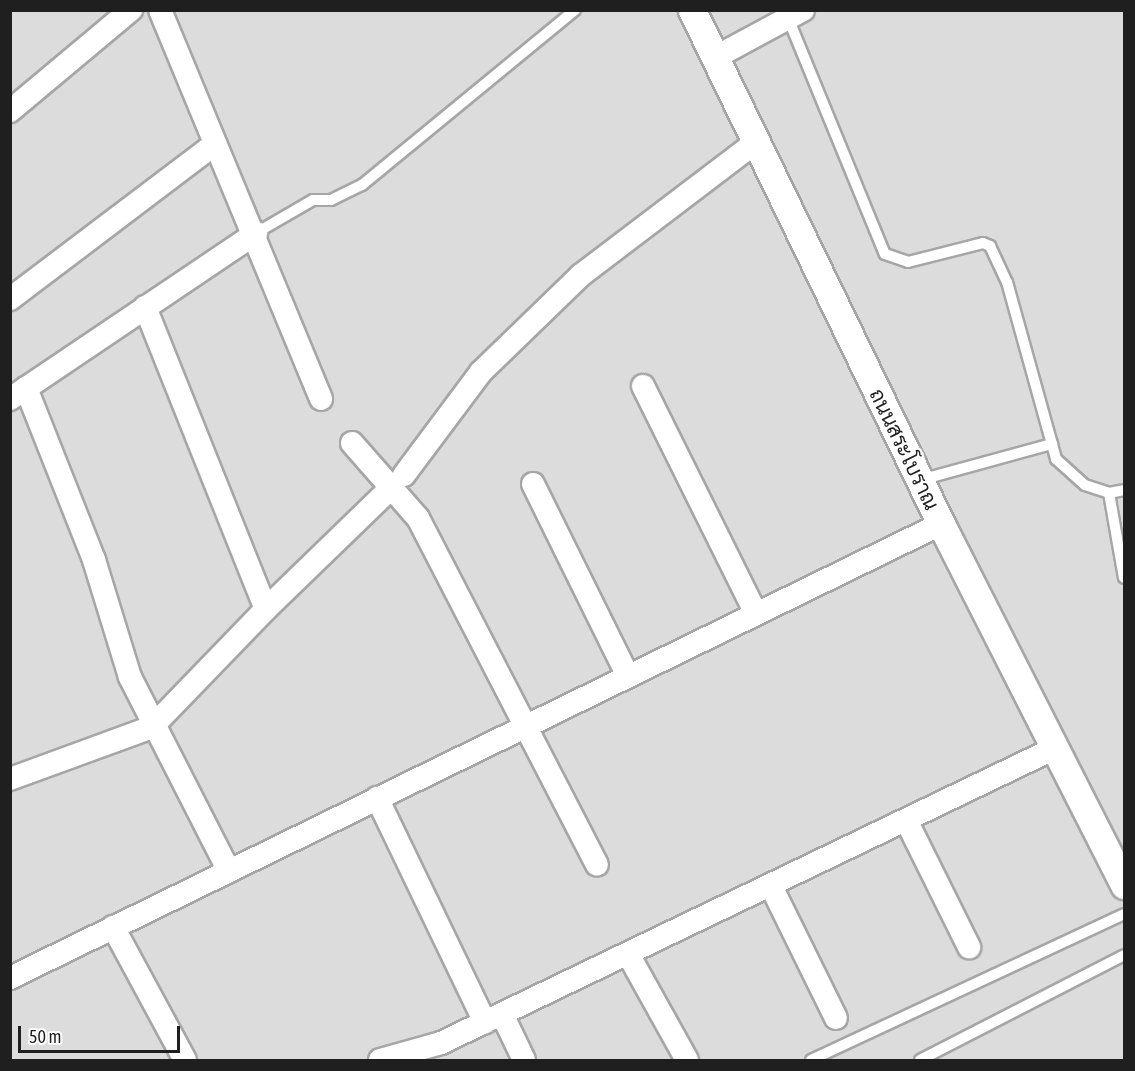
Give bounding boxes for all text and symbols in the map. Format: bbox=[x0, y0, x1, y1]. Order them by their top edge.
street label: ถนนสระโบราณ bbox=[865, 384, 945, 514]
scale bar bbox=[21, 1014, 183, 1052]
text: 50 m bbox=[29, 1026, 61, 1047]

